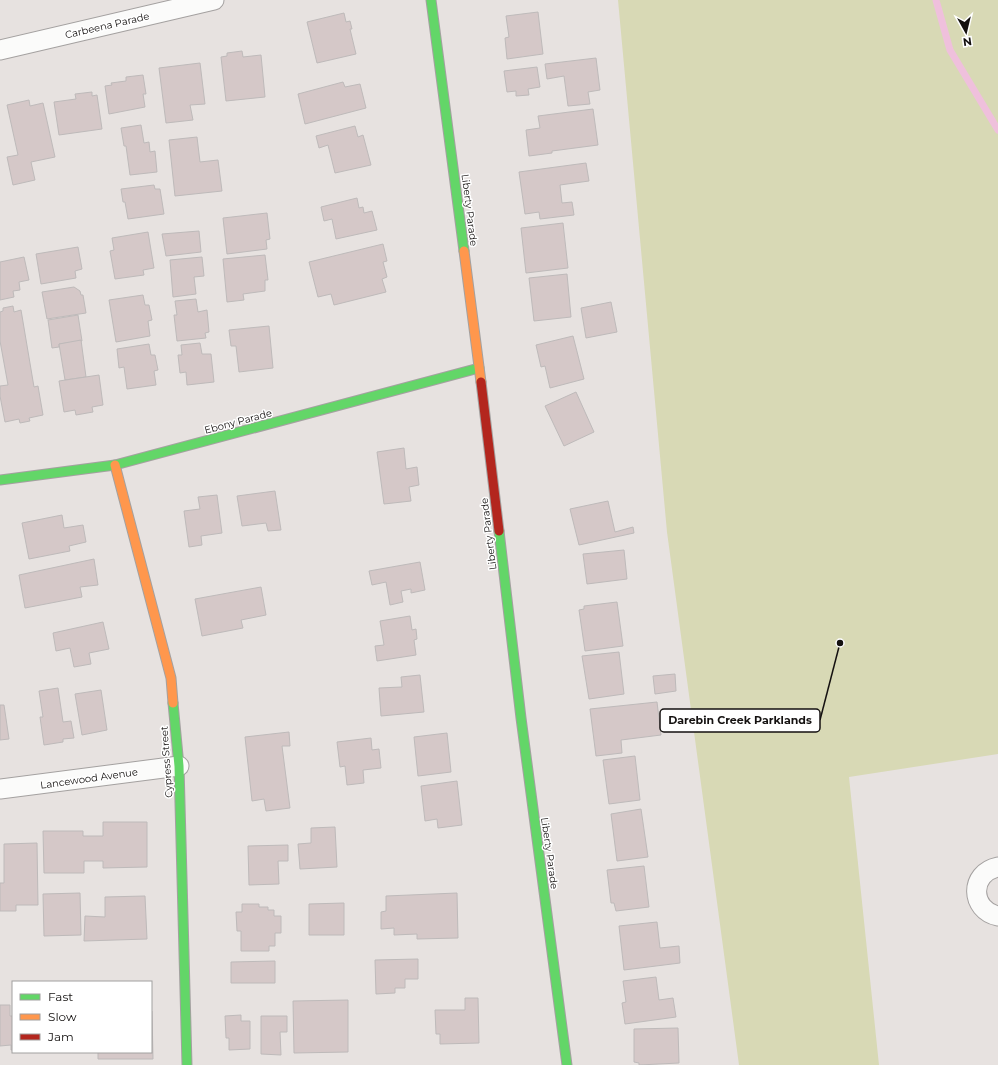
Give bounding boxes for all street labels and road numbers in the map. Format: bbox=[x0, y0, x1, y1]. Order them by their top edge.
street label: Carbeena Parade bbox=[64, 9, 151, 42]
street label: Liberty Parade bbox=[459, 173, 480, 247]
street label: Ebony Parade bbox=[203, 406, 273, 437]
street label: Liberty Parade bbox=[478, 497, 499, 571]
street label: Cypress Street bbox=[158, 726, 175, 798]
street label: Lancewood Avenue bbox=[39, 765, 139, 792]
street label: Liberty Parade bbox=[538, 816, 561, 890]

